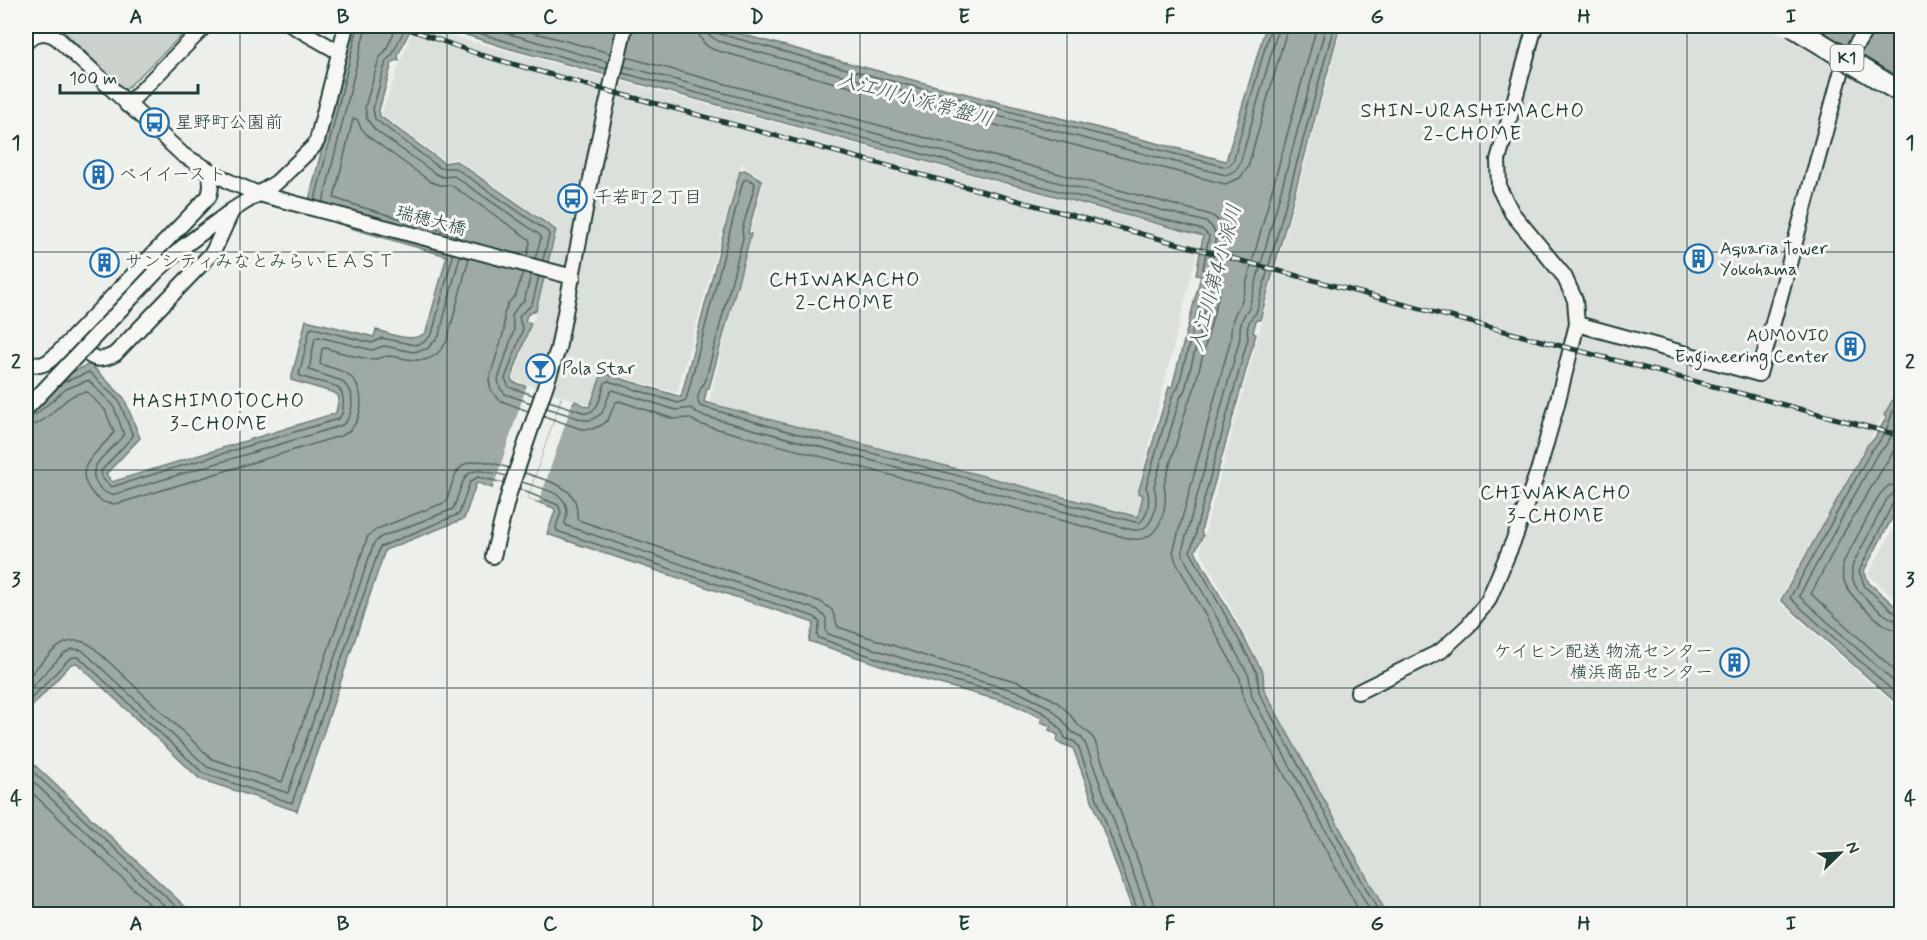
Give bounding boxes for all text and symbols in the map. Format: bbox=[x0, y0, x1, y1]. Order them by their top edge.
text: A bbox=[129, 4, 143, 31]
text: B bbox=[337, 4, 350, 31]
text: C bbox=[543, 4, 558, 31]
text: D bbox=[750, 4, 764, 31]
text: E bbox=[958, 4, 970, 31]
text: F bbox=[1165, 4, 1176, 31]
text: G bbox=[1370, 4, 1384, 31]
text: H bbox=[1577, 4, 1591, 31]
text: I bbox=[1786, 4, 1796, 31]
road number: K1 bbox=[1830, 45, 1864, 71]
scale bar bbox=[60, 57, 198, 95]
water label: 入江川小派常盤川 bbox=[834, 66, 996, 134]
text: 100 m bbox=[69, 67, 117, 91]
district label: SHIN-URASHIMACHO 2-CHOME bbox=[1361, 98, 1585, 148]
bus stop icon: 星野町公園前 bbox=[138, 107, 170, 139]
place label: 星野町公園前 bbox=[175, 111, 283, 135]
text: 1 bbox=[12, 130, 20, 157]
text: 1 bbox=[1906, 130, 1914, 157]
building icon: ベイイースト bbox=[82, 159, 114, 191]
place label: ベイイースト bbox=[119, 163, 226, 187]
bus stop icon: 千若町２丁目 bbox=[557, 182, 589, 214]
place label: 千若町２丁目 bbox=[594, 186, 702, 210]
street label: 瑞穂大橋 bbox=[393, 200, 469, 242]
water label: 入江川第4小派川 bbox=[1183, 201, 1249, 355]
place label: Aquaria Tower Yokohama bbox=[1720, 237, 1828, 282]
building icon: Aquaria Tower Yokohama bbox=[1683, 243, 1715, 275]
building icon: サンシティみなとみらいＥＡＳＴ bbox=[88, 246, 120, 278]
place label: サンシティみなとみらいＥＡＳＴ bbox=[125, 250, 395, 274]
district label: CHIWAKACHO 2-CHOME bbox=[769, 267, 921, 317]
place label: AUMOVIO Engineering Center bbox=[1675, 324, 1829, 371]
building icon: AUMOVIO Engineering Center bbox=[1834, 330, 1866, 362]
text: 2 bbox=[11, 349, 21, 376]
text: 2 bbox=[1905, 349, 1915, 376]
bar icon: Pola Star bbox=[525, 353, 557, 385]
place label: Pola Star bbox=[562, 357, 635, 381]
district label: HASHIMOTOCHO 3-CHOME bbox=[132, 388, 306, 438]
district label: CHIWAKACHO 3-CHOME bbox=[1480, 480, 1632, 530]
text: 3 bbox=[11, 567, 21, 594]
text: 3 bbox=[1905, 567, 1915, 594]
place label: ケイヒン配送 物流センター 横浜商品センター bbox=[1494, 640, 1713, 685]
building icon: ケイヒン配送 物流センター 横浜商品センター bbox=[1718, 646, 1750, 678]
text: 4 bbox=[10, 786, 22, 813]
text: 4 bbox=[1904, 786, 1916, 813]
north arrow bbox=[1810, 823, 1870, 883]
text: N bbox=[1841, 838, 1864, 857]
text: A bbox=[129, 911, 143, 938]
text: B bbox=[337, 911, 350, 938]
text: C bbox=[543, 911, 558, 938]
text: D bbox=[750, 911, 764, 938]
text: E bbox=[958, 911, 970, 938]
text: F bbox=[1165, 911, 1176, 938]
text: G bbox=[1370, 911, 1384, 938]
text: H bbox=[1577, 911, 1591, 938]
text: I bbox=[1786, 911, 1796, 938]

